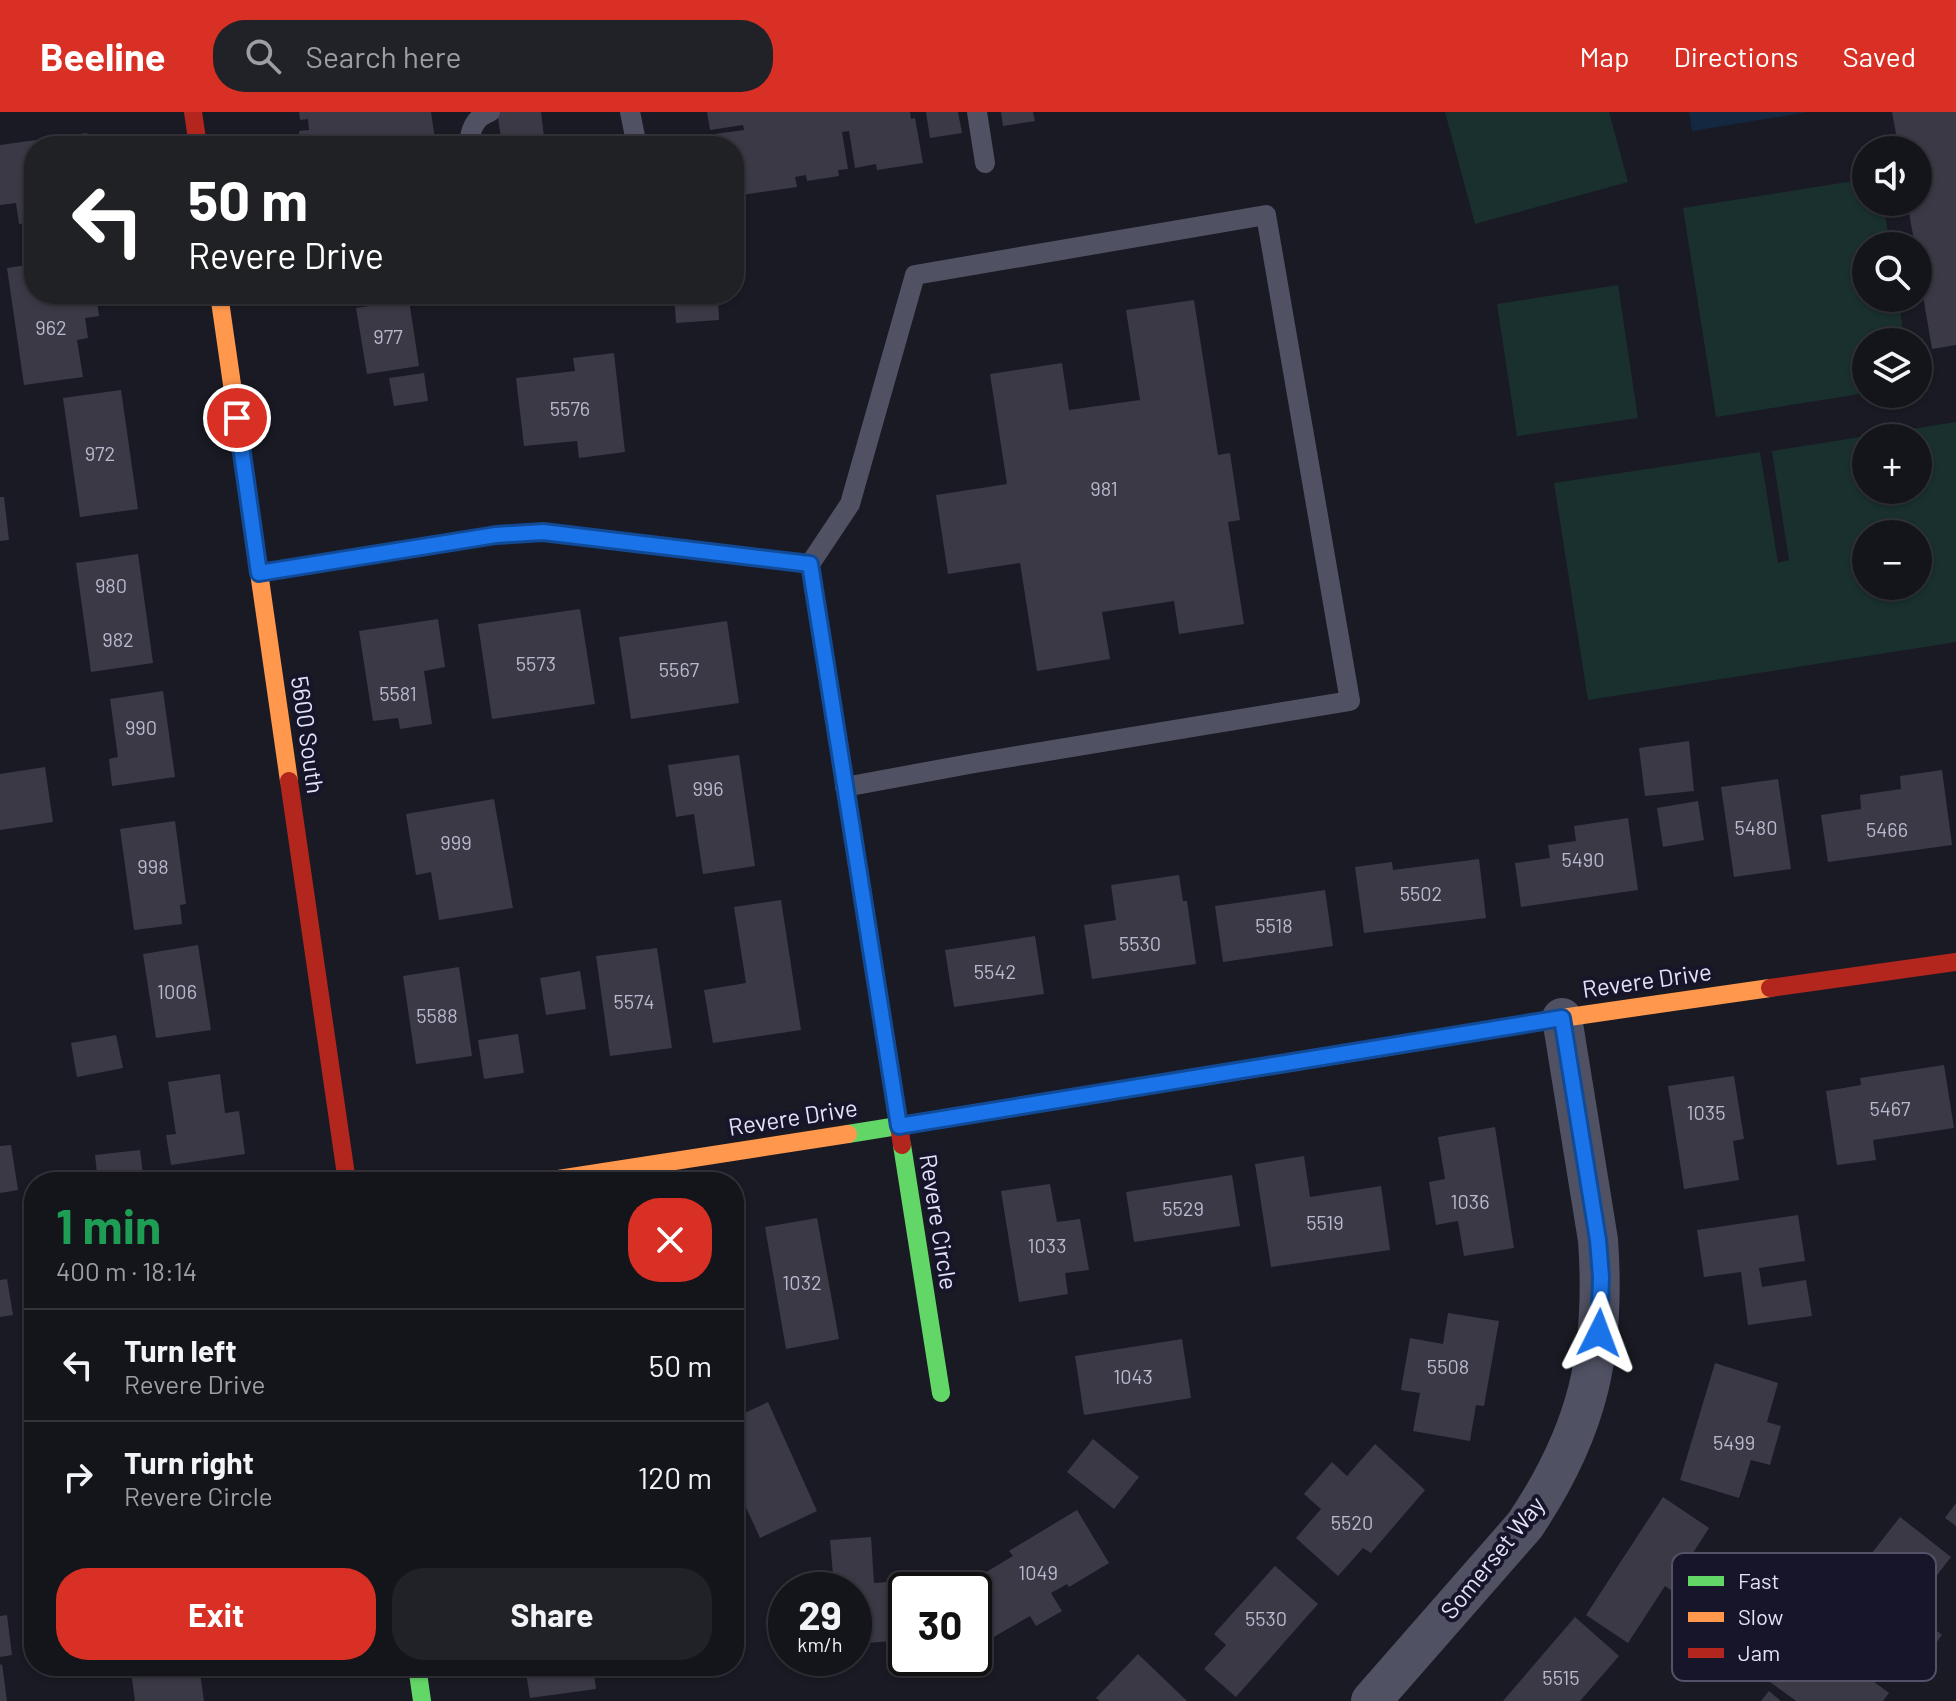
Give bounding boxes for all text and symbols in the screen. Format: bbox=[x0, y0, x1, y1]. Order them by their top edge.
search box bbox=[213, 20, 773, 92]
text: Beeline bbox=[40, 33, 165, 79]
icon: search bbox=[241, 34, 285, 78]
text: Search here bbox=[305, 38, 461, 74]
text: Map bbox=[1580, 39, 1629, 73]
text: Directions bbox=[1673, 39, 1799, 73]
text: Saved bbox=[1843, 39, 1916, 73]
map controls bbox=[1852, 136, 1932, 600]
button: sound bbox=[1852, 136, 1932, 216]
text: 50 m bbox=[188, 165, 308, 232]
icon: left bbox=[56, 168, 160, 272]
button: search bbox=[1852, 232, 1932, 312]
text: Revere Drive bbox=[188, 233, 384, 276]
house number: 962 bbox=[35, 315, 67, 339]
house number: 977 bbox=[373, 324, 403, 348]
button: layers bbox=[1852, 328, 1932, 408]
pin bbox=[203, 384, 271, 452]
icon: arrive bbox=[215, 396, 259, 440]
house number: 5576 bbox=[550, 396, 590, 420]
button: + bbox=[1852, 424, 1932, 504]
house number: 972 bbox=[85, 441, 115, 465]
house number: 981 bbox=[1090, 476, 1118, 500]
button: − bbox=[1852, 520, 1932, 600]
house number: 980 bbox=[95, 573, 127, 597]
house number: 982 bbox=[102, 627, 134, 651]
house number: 5573 bbox=[516, 651, 556, 675]
house number: 5567 bbox=[659, 657, 700, 681]
street label: 5600 South bbox=[286, 674, 331, 795]
house number: 5581 bbox=[379, 681, 417, 705]
house number: 990 bbox=[125, 715, 157, 739]
house number: 996 bbox=[692, 776, 724, 800]
house number: 5480 bbox=[1734, 815, 1778, 839]
house number: 5466 bbox=[1866, 817, 1908, 841]
house number: 999 bbox=[440, 830, 472, 854]
house number: 5490 bbox=[1561, 847, 1605, 871]
house number: 998 bbox=[137, 854, 169, 878]
house number: 5502 bbox=[1400, 881, 1442, 905]
house number: 5518 bbox=[1255, 913, 1293, 937]
house number: 5530 bbox=[1119, 931, 1161, 955]
street label: Revere Drive bbox=[1580, 956, 1713, 1003]
house number: 5542 bbox=[974, 959, 1016, 983]
house number: 1006 bbox=[157, 979, 197, 1003]
house number: 5574 bbox=[613, 989, 655, 1013]
house number: 5588 bbox=[416, 1003, 458, 1027]
street label: Revere Drive bbox=[726, 1092, 860, 1141]
house number: 5467 bbox=[1869, 1096, 1911, 1120]
house number: 1035 bbox=[1687, 1100, 1725, 1124]
street label: Revere Circle bbox=[914, 1152, 965, 1292]
house number: 1036 bbox=[1451, 1189, 1489, 1213]
text: 1 min bbox=[56, 1196, 161, 1254]
house number: 5529 bbox=[1162, 1196, 1204, 1220]
button: close bbox=[628, 1198, 712, 1282]
house number: 5519 bbox=[1306, 1210, 1344, 1234]
house number: 1033 bbox=[1028, 1233, 1066, 1257]
text: 400 m · 18:14 bbox=[56, 1255, 197, 1286]
house number: 1032 bbox=[782, 1270, 822, 1294]
position arrow bbox=[1557, 1291, 1641, 1375]
text: Turn left bbox=[124, 1332, 237, 1368]
icon: left bbox=[56, 1343, 100, 1387]
text: 50 m bbox=[649, 1347, 712, 1383]
house number: 5508 bbox=[1427, 1354, 1469, 1378]
house number: 1043 bbox=[1113, 1364, 1153, 1388]
text: Revere Drive bbox=[124, 1368, 265, 1399]
house number: 5499 bbox=[1713, 1430, 1755, 1454]
text: Turn right bbox=[124, 1444, 254, 1480]
icon: right bbox=[56, 1455, 100, 1499]
text: 120 m bbox=[638, 1459, 712, 1495]
text: Revere Circle bbox=[124, 1480, 273, 1511]
street label: Somerset Way bbox=[1434, 1490, 1550, 1624]
house number: 5520 bbox=[1331, 1510, 1373, 1534]
legend bbox=[1672, 1553, 1936, 1681]
house number: 1049 bbox=[1018, 1560, 1058, 1584]
text: Fast bbox=[1738, 1567, 1780, 1593]
button: Exit bbox=[56, 1568, 376, 1660]
button: Share bbox=[392, 1568, 712, 1660]
speed limit sign: 30 bbox=[888, 1572, 992, 1676]
text: 29 bbox=[798, 1590, 842, 1638]
text: Slow bbox=[1738, 1603, 1783, 1629]
house number: 5530 bbox=[1245, 1606, 1287, 1630]
text: km/h bbox=[797, 1632, 843, 1656]
text: Jam bbox=[1738, 1639, 1780, 1665]
house number: 5515 bbox=[1542, 1665, 1580, 1689]

